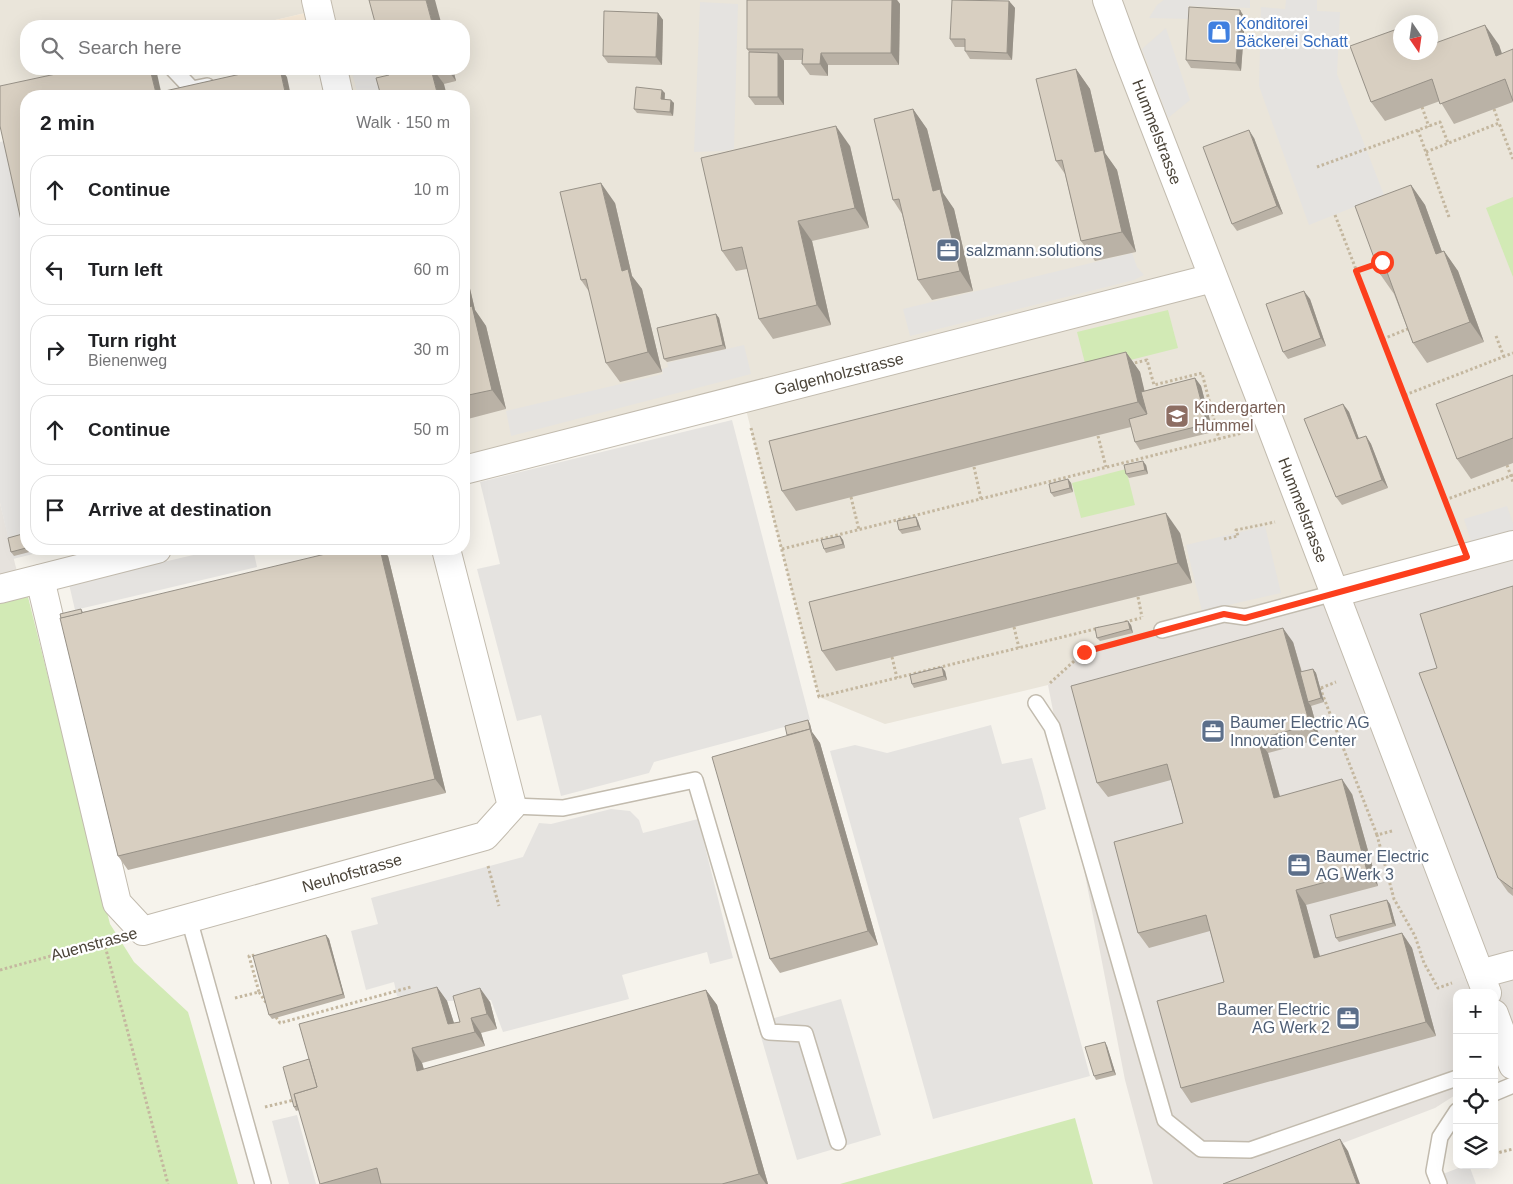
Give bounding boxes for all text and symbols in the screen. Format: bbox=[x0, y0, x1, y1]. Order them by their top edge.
place label: Konditorei Bäckerei Schatt bbox=[1236, 15, 1349, 50]
north arrow bbox=[1393, 15, 1438, 60]
shop icon: Konditorei Bäckerei Schatt bbox=[1206, 19, 1232, 45]
search box bbox=[20, 20, 470, 75]
icon: search bbox=[38, 34, 66, 62]
text: Search here bbox=[78, 37, 182, 58]
street label: Hummelstrasse bbox=[1129, 77, 1185, 187]
text: 2 min bbox=[40, 111, 95, 134]
text: Walk · 150 m bbox=[356, 114, 450, 131]
icon: ahead bbox=[41, 176, 69, 204]
text: Continue bbox=[88, 179, 170, 200]
text: 10 m bbox=[413, 181, 449, 198]
office icon: salzmann.solutions bbox=[935, 237, 961, 263]
place label: salzmann.solutions bbox=[966, 242, 1102, 259]
route start bbox=[1371, 251, 1394, 274]
icon: left bbox=[41, 256, 69, 284]
text: Turn left bbox=[88, 259, 163, 280]
text: 60 m bbox=[413, 261, 449, 278]
text: Turn right bbox=[88, 330, 176, 351]
icon: right bbox=[41, 336, 69, 364]
text: 30 m bbox=[413, 341, 449, 358]
street label: Galgenholzstrasse bbox=[773, 350, 905, 398]
text: Bienenweg bbox=[88, 352, 167, 369]
place label: Kindergarten Hummel bbox=[1194, 399, 1286, 434]
school or university icon: Kindergarten Hummel bbox=[1164, 403, 1190, 429]
icon: ahead bbox=[41, 416, 69, 444]
text: Continue bbox=[88, 419, 170, 440]
text: 50 m bbox=[413, 421, 449, 438]
street label: Hummelstrasse bbox=[1275, 455, 1331, 565]
icon: arrive bbox=[41, 496, 69, 524]
text: Arrive at destination bbox=[88, 499, 272, 520]
route end bbox=[1073, 641, 1096, 664]
place label: Baumer Electric AG Innovation Center bbox=[1230, 714, 1370, 749]
office icon: Baumer Electric AG Innovation Center bbox=[1200, 718, 1226, 744]
place label: Baumer Electric AG Werk 3 bbox=[1316, 848, 1429, 883]
street label: Neuhofstrasse bbox=[300, 851, 404, 895]
office icon: Baumer Electric AG Werk 3 bbox=[1286, 852, 1312, 878]
street label: Auenstrasse bbox=[49, 924, 139, 964]
map controls bbox=[1453, 989, 1498, 1169]
button: + bbox=[1453, 989, 1498, 1034]
place label: Baumer Electric AG Werk 2 bbox=[1217, 1001, 1330, 1036]
office icon: Baumer Electric AG Werk 2 bbox=[1335, 1005, 1361, 1031]
button: − bbox=[1453, 1034, 1498, 1079]
button: locate bbox=[1453, 1079, 1498, 1124]
button: layers bbox=[1453, 1124, 1498, 1169]

